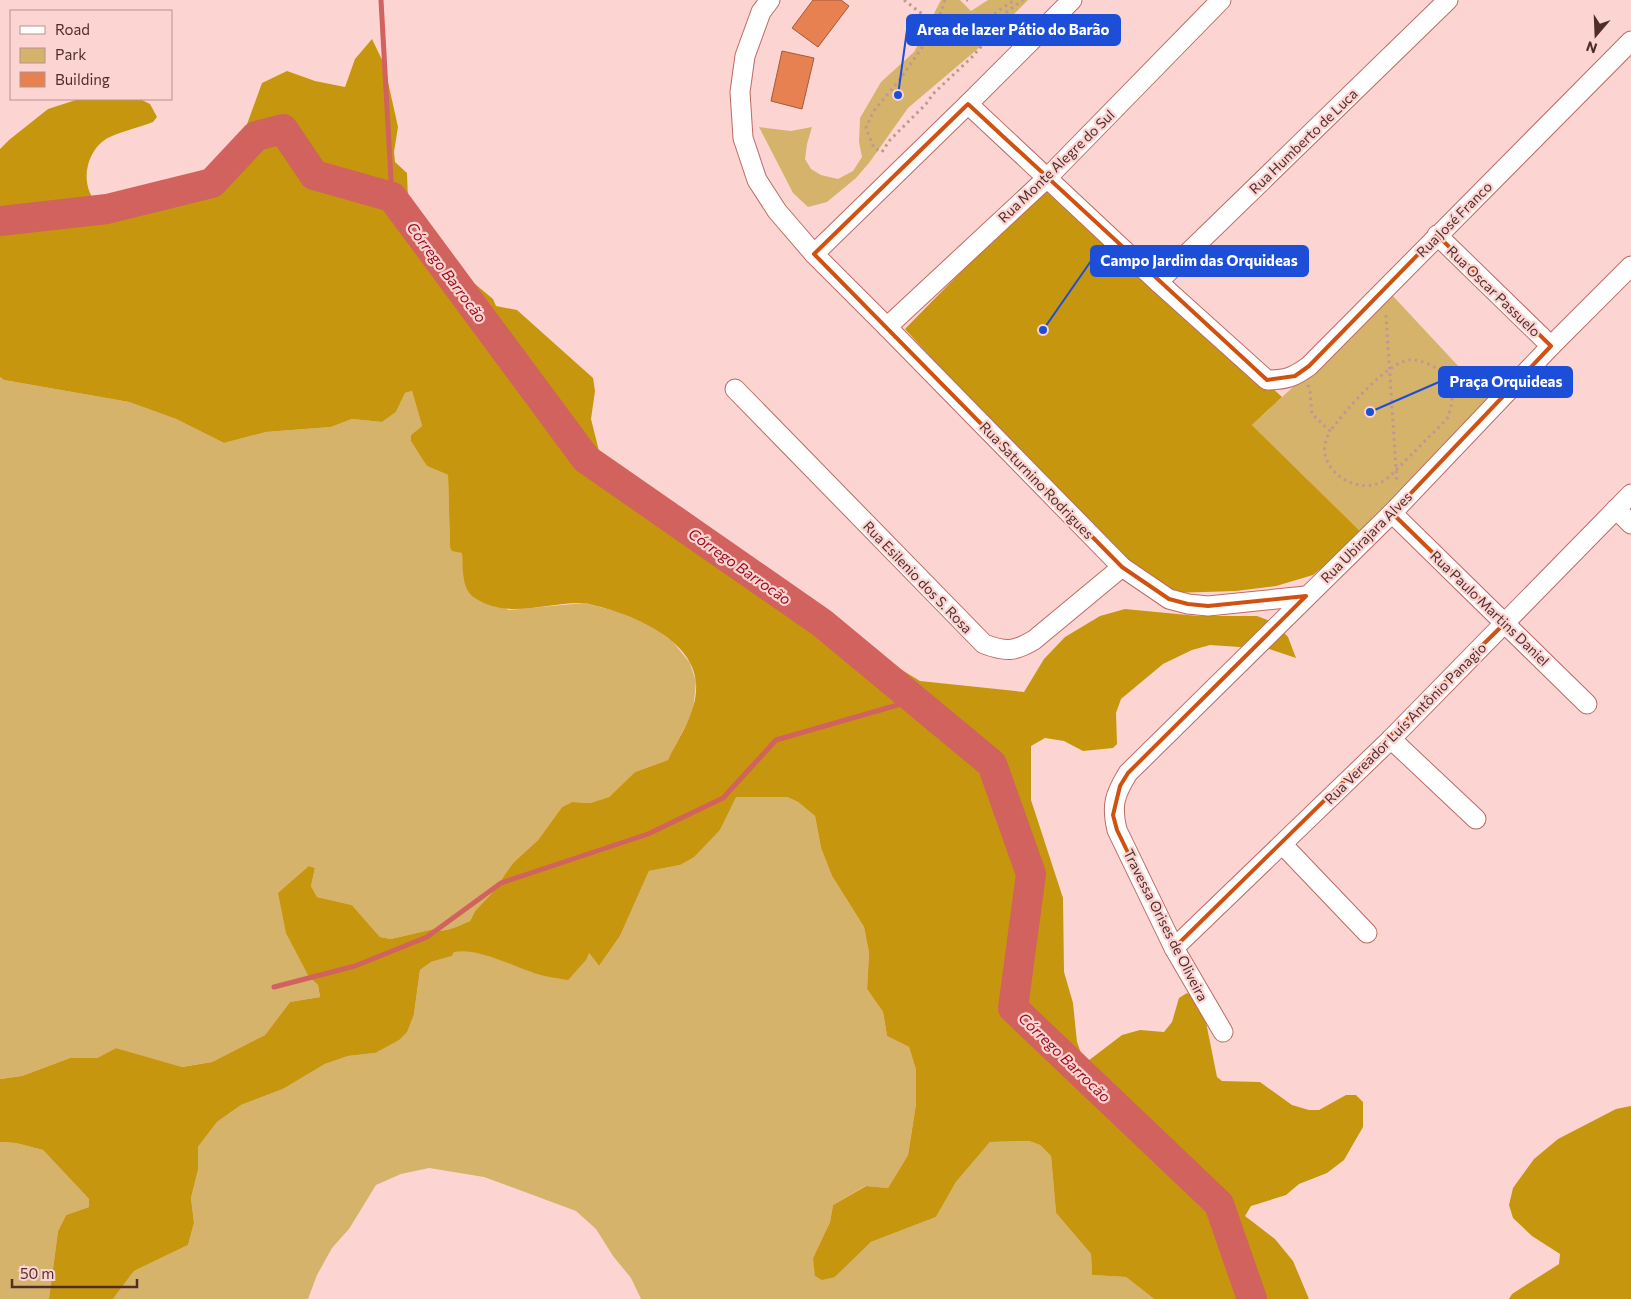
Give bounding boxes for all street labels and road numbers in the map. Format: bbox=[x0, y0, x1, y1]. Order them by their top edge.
street label: Rua Humberto de Luca bbox=[1245, 85, 1361, 197]
street label: Rua Monte Alegre do Sul bbox=[994, 106, 1118, 226]
street label: Rua José Franco bbox=[1413, 178, 1495, 260]
street label: Rua Oscar Passuelo bbox=[1444, 242, 1544, 340]
street label: Rua Saturnino Rodrigues bbox=[977, 418, 1097, 542]
street label: Rua Ubirajara Alves bbox=[1317, 488, 1415, 586]
street label: Rua Esilenio dos S. Rosa bbox=[860, 517, 976, 637]
street label: Rua Paulo Martins Daniel bbox=[1427, 547, 1553, 669]
street label: Rua Vereador Luís Antônio Panagio bbox=[1321, 639, 1489, 807]
street label: Travessa Orises de Oliveira bbox=[1120, 846, 1212, 1004]

